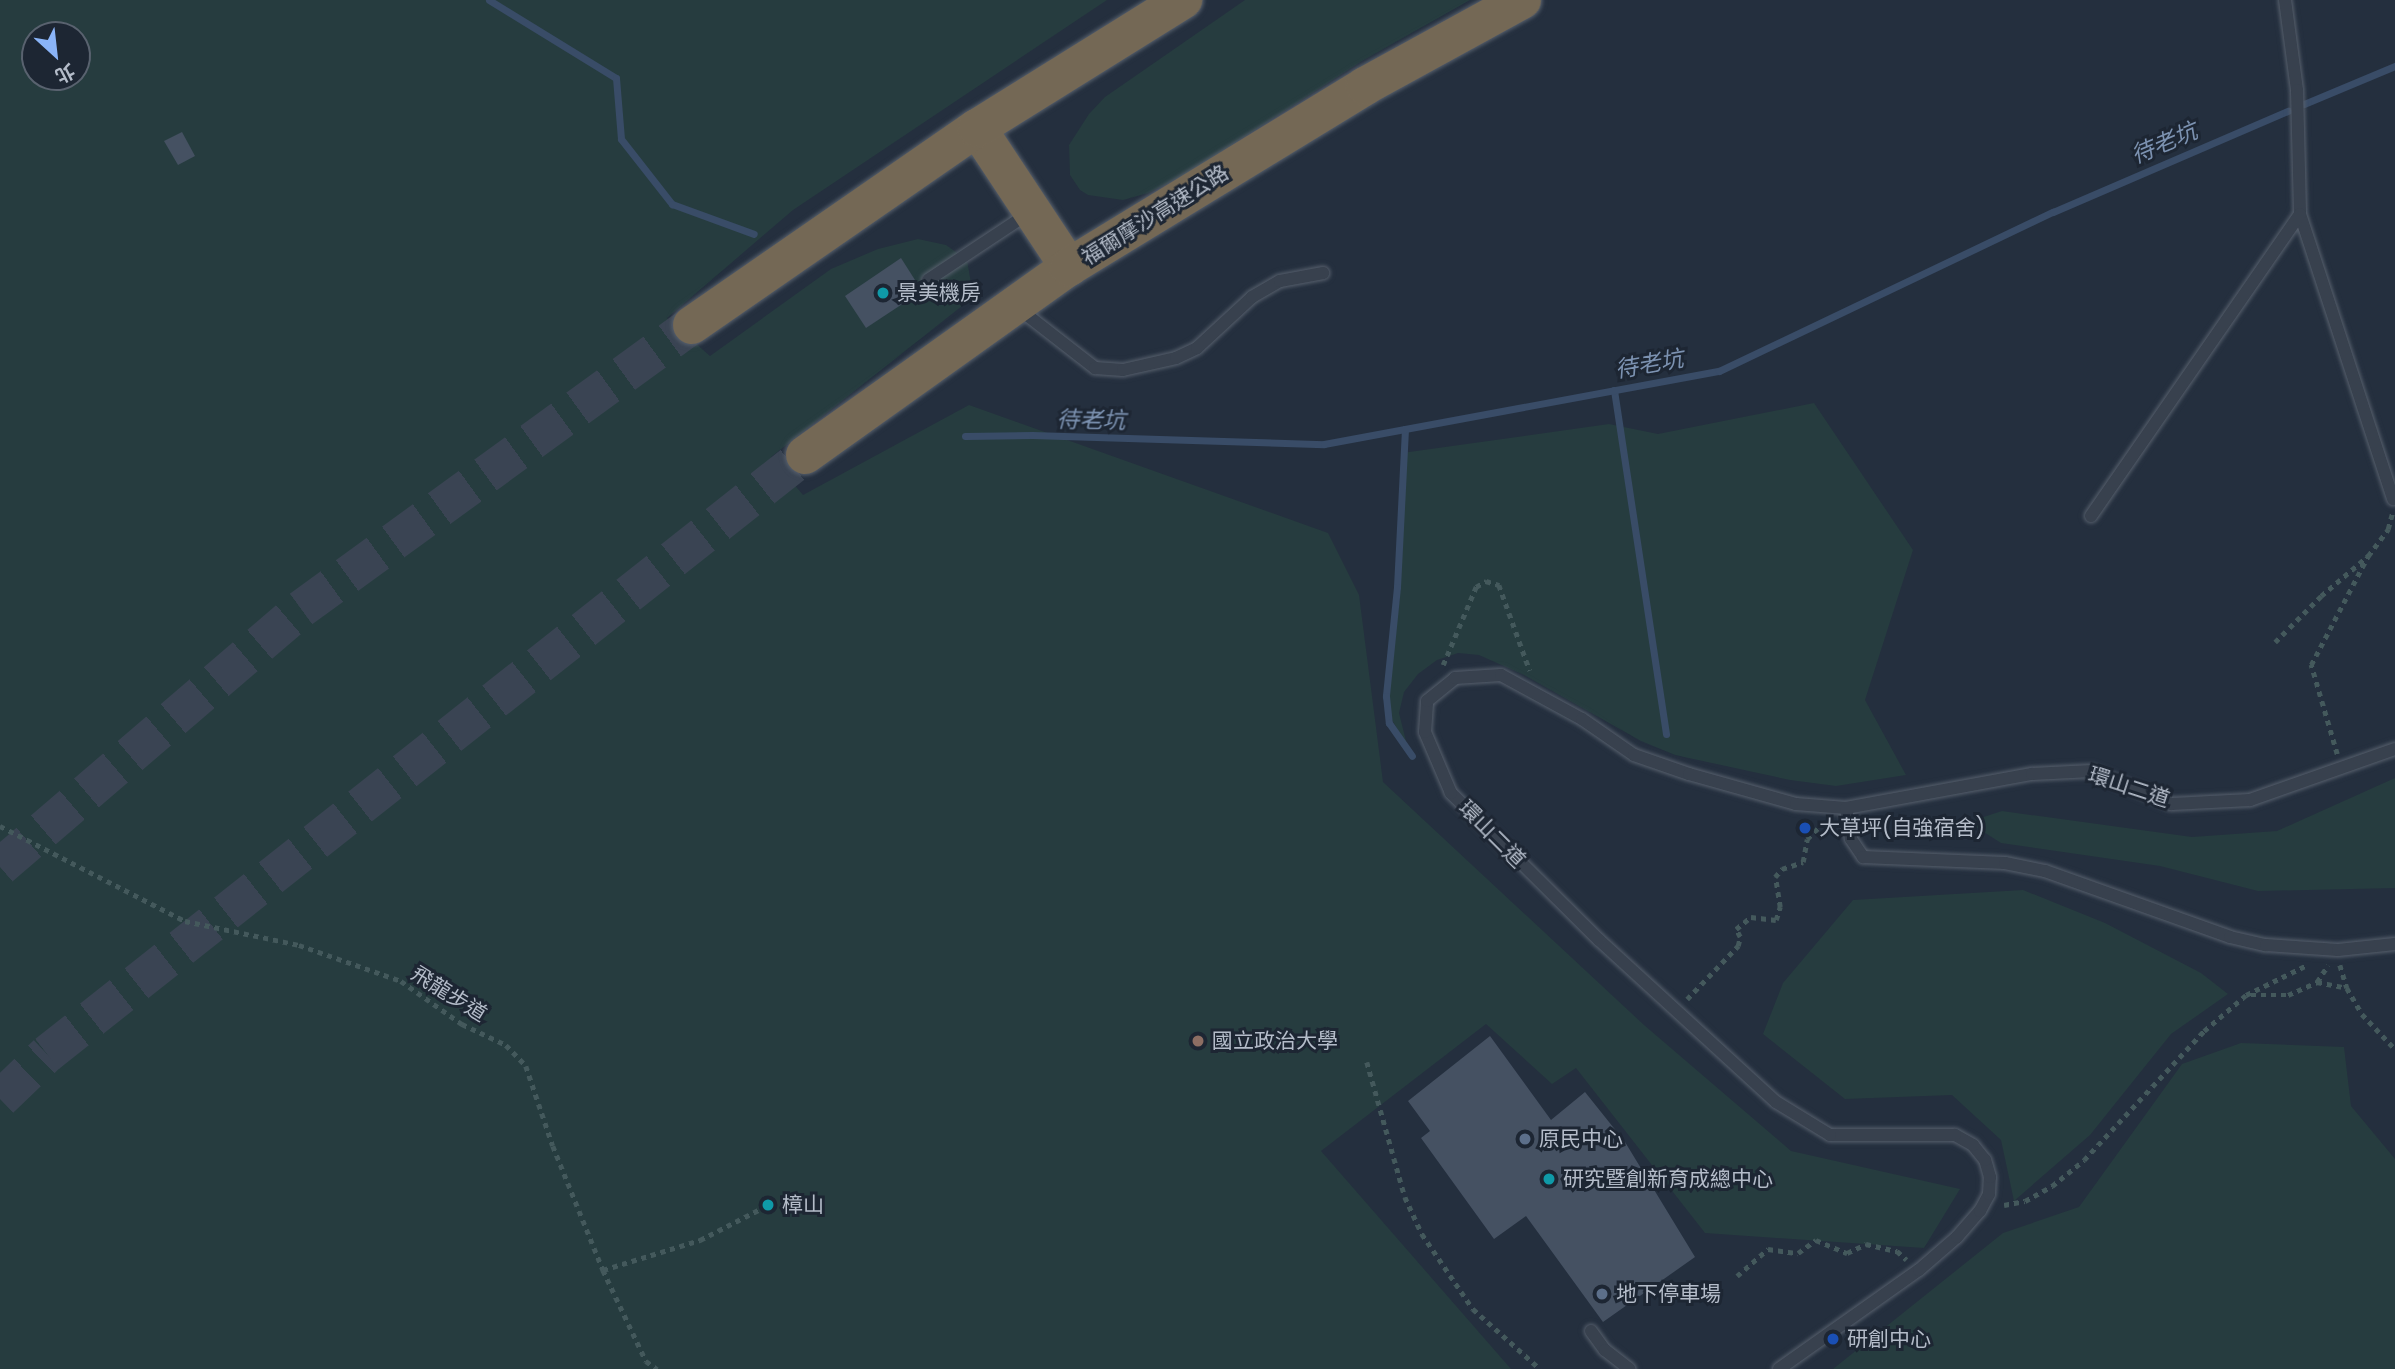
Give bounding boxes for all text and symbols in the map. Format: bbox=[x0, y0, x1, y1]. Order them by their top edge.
north arrow bbox=[21, 21, 91, 91]
text: 北 bbox=[50, 57, 79, 90]
water label: 待老坑 bbox=[2127, 117, 2201, 169]
street label: 福爾摩沙高速公路 bbox=[1077, 160, 1233, 270]
place label: 景美機房 bbox=[897, 280, 981, 306]
marker: 景美機房 bbox=[875, 285, 891, 301]
water label: 待老坑 bbox=[1613, 344, 1685, 384]
water label: 待老坑 bbox=[1056, 406, 1126, 434]
street label: 環山二道 bbox=[2085, 762, 2173, 812]
street label: 環山二道 bbox=[1453, 795, 1531, 873]
place label: 大草坪(自強宿舍) bbox=[1819, 815, 1985, 841]
marker: 大草坪(自強宿舍) bbox=[1797, 820, 1813, 836]
street label: 飛龍步道 bbox=[407, 961, 491, 1027]
place label: 國立政治大學 bbox=[1212, 1028, 1338, 1054]
marker: 國立政治大學 bbox=[1190, 1033, 1206, 1049]
place label: 原民中心 bbox=[1539, 1126, 1623, 1152]
marker: 原民中心 bbox=[1517, 1131, 1533, 1147]
place label: 研究暨創新育成總中心 bbox=[1563, 1166, 1773, 1192]
marker: 研究暨創新育成總中心 bbox=[1541, 1171, 1557, 1187]
place label: 樟山 bbox=[782, 1192, 824, 1218]
marker: 樟山 bbox=[760, 1197, 776, 1213]
place label: 地下停車場 bbox=[1616, 1281, 1721, 1307]
marker: 地下停車場 bbox=[1594, 1286, 1610, 1302]
place label: 研創中心 bbox=[1847, 1326, 1931, 1352]
marker: 研創中心 bbox=[1825, 1331, 1841, 1347]

